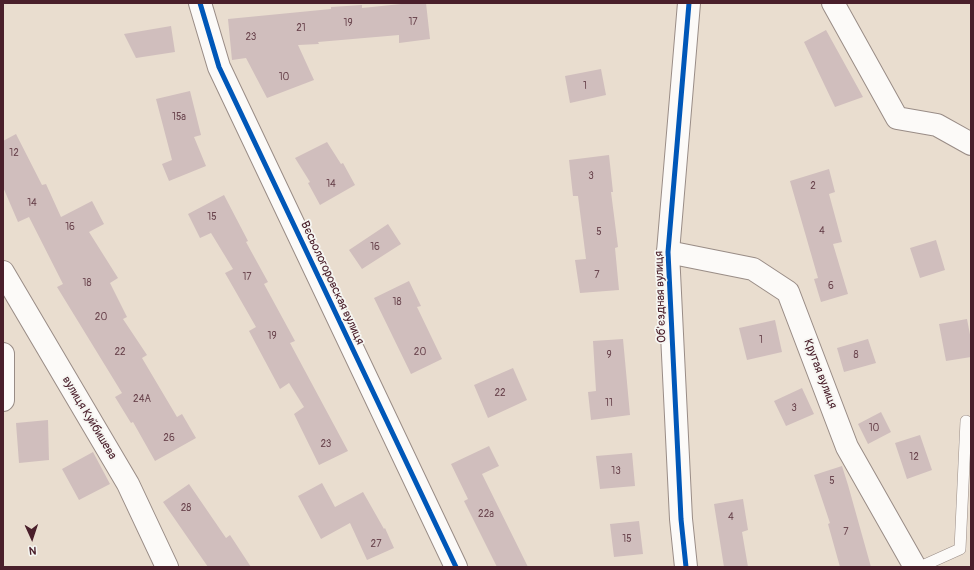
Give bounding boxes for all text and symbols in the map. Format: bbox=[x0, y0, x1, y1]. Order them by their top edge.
house number: 17 bbox=[408, 16, 418, 28]
house number: 19 bbox=[343, 17, 353, 29]
house number: 21 bbox=[296, 22, 306, 34]
house number: 23 bbox=[246, 31, 256, 43]
house number: 10 bbox=[279, 71, 289, 83]
house number: 1 bbox=[583, 80, 587, 92]
house number: 15а bbox=[172, 111, 186, 123]
house number: 12 bbox=[9, 147, 19, 159]
house number: 3 bbox=[588, 170, 594, 182]
house number: 14 bbox=[326, 178, 336, 190]
house number: 2 bbox=[810, 180, 816, 192]
house number: 14 bbox=[27, 197, 37, 209]
house number: 15 bbox=[207, 211, 217, 223]
street label: Вєсьологоровская вулиця bbox=[297, 219, 367, 347]
house number: 16 bbox=[65, 221, 75, 233]
house number: 4 bbox=[819, 225, 825, 237]
house number: 5 bbox=[596, 226, 602, 238]
house number: 16 bbox=[370, 241, 380, 253]
street label: Об'єздная вулиця bbox=[652, 251, 670, 343]
house number: 7 bbox=[594, 269, 600, 281]
house number: 17 bbox=[242, 271, 252, 283]
house number: 18 bbox=[83, 277, 91, 289]
house number: 6 bbox=[828, 280, 834, 292]
house number: 18 bbox=[393, 296, 401, 308]
house number: 20 bbox=[95, 311, 107, 323]
house number: 19 bbox=[267, 330, 277, 342]
house number: 1 bbox=[759, 334, 763, 346]
street label: Крутая вулиця bbox=[800, 337, 840, 411]
house number: 22 bbox=[114, 346, 126, 358]
house number: 20 bbox=[414, 346, 426, 358]
house number: 9 bbox=[606, 349, 612, 361]
house number: 8 bbox=[853, 349, 859, 361]
street label: вулиця Куйбишева bbox=[59, 374, 119, 462]
house number: 22 bbox=[494, 387, 506, 399]
house number: 24А bbox=[133, 393, 151, 405]
house number: 11 bbox=[605, 397, 613, 409]
house number: 3 bbox=[791, 402, 797, 414]
house number: 10 bbox=[869, 422, 879, 434]
house number: 26 bbox=[163, 432, 175, 444]
house number: 23 bbox=[321, 438, 331, 450]
house number: 12 bbox=[909, 451, 919, 463]
house number: 13 bbox=[611, 465, 621, 477]
house number: 5 bbox=[829, 475, 835, 487]
house number: 28 bbox=[181, 502, 191, 514]
house number: 22а bbox=[478, 508, 494, 520]
house number: 4 bbox=[728, 511, 734, 523]
north arrow bbox=[12, 518, 52, 558]
house number: 7 bbox=[843, 526, 849, 538]
house number: 15 bbox=[622, 533, 632, 545]
house number: 27 bbox=[371, 538, 381, 550]
text: N bbox=[29, 544, 37, 557]

